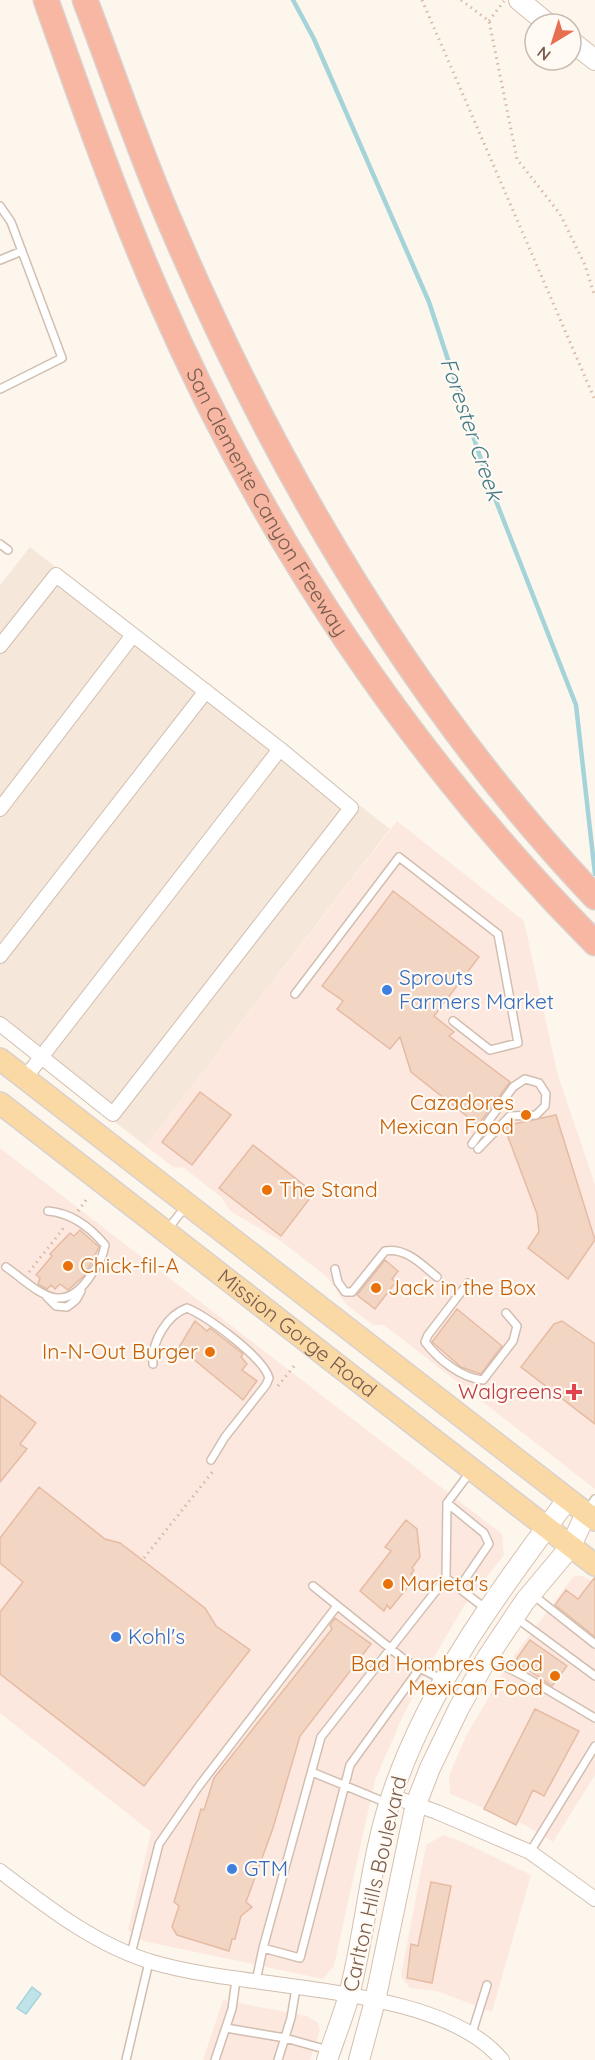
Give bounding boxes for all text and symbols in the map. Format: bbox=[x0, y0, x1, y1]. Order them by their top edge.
north arrow bbox=[523, 12, 583, 72]
text: N bbox=[533, 42, 555, 65]
water label: Forester Creek bbox=[434, 354, 510, 506]
street label: San Clemente Canyon Freeway bbox=[181, 363, 354, 641]
place label: Sprouts Farmers Market bbox=[399, 964, 554, 1014]
marker: Sprouts Farmers Market bbox=[380, 983, 394, 997]
place label: Cazadores Mexican Food bbox=[379, 1089, 514, 1139]
marker: Cazadores Mexican Food bbox=[519, 1108, 533, 1122]
place label: The Stand bbox=[279, 1176, 378, 1202]
marker: The Stand bbox=[260, 1183, 274, 1197]
place label: Chick-fil-A bbox=[80, 1252, 179, 1278]
marker: Chick-fil-A bbox=[61, 1259, 75, 1273]
street label: Mission Gorge Road bbox=[213, 1263, 382, 1403]
place label: Jack in the Box bbox=[388, 1274, 536, 1300]
marker: Jack in the Box bbox=[369, 1281, 383, 1295]
place label: In-N-Out Burger bbox=[42, 1338, 198, 1364]
marker: In-N-Out Burger bbox=[203, 1345, 217, 1359]
place label: Walgreens bbox=[458, 1378, 562, 1404]
marker: Walgreens bbox=[567, 1385, 581, 1399]
place label: Marieta's bbox=[400, 1570, 488, 1596]
marker: Marieta's bbox=[381, 1577, 395, 1591]
place label: Kohl's bbox=[128, 1623, 185, 1649]
marker: Kohl's bbox=[109, 1630, 123, 1644]
place label: Bad Hombres Good Mexican Food bbox=[351, 1650, 543, 1700]
marker: Bad Hombres Good Mexican Food bbox=[548, 1669, 562, 1683]
street label: Carlton Hills Boulevard bbox=[337, 1773, 411, 1994]
place label: GTM bbox=[244, 1855, 288, 1881]
marker: GTM bbox=[225, 1862, 239, 1876]

